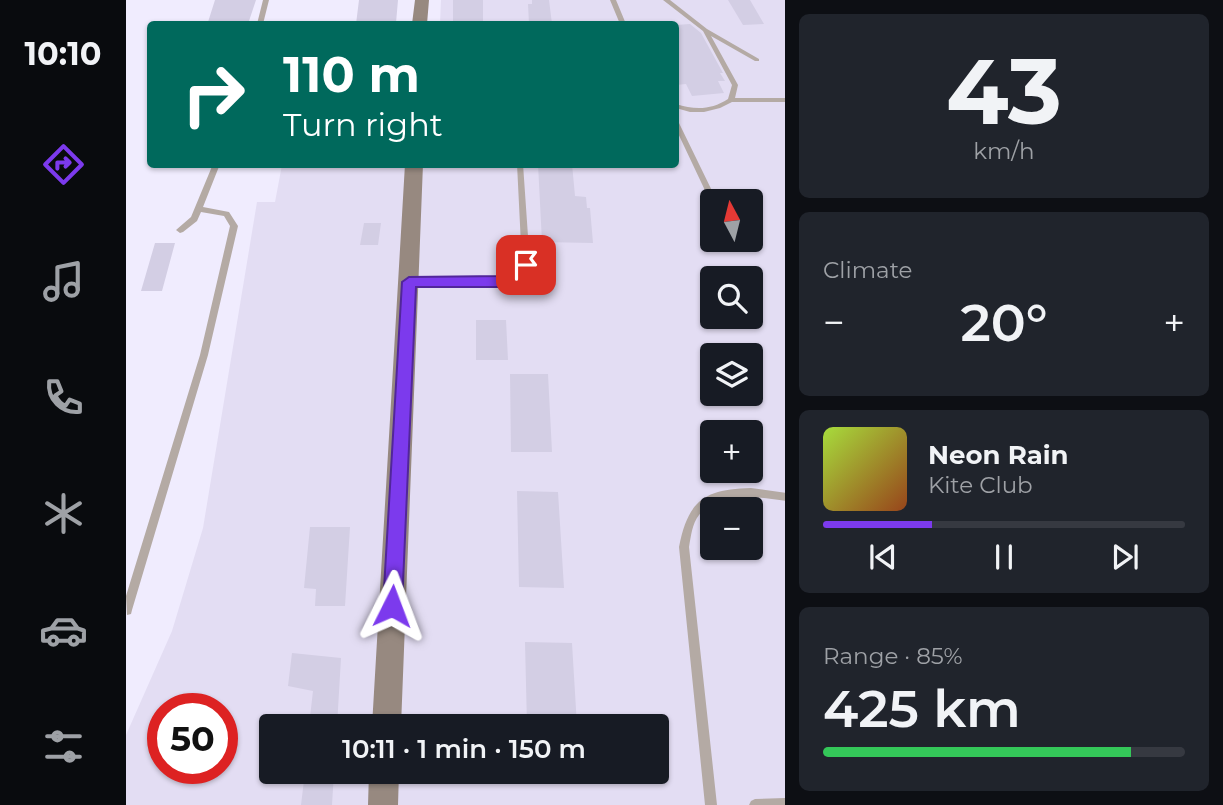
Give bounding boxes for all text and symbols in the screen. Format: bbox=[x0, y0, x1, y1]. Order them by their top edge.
text: 10:10 bbox=[25, 34, 101, 73]
text: 43 bbox=[946, 36, 1062, 147]
text: 110 m bbox=[283, 45, 420, 104]
icon: right bbox=[168, 49, 259, 140]
text: Turn right bbox=[283, 105, 443, 144]
text: km/h bbox=[973, 137, 1035, 165]
icon: directions bbox=[39, 140, 88, 189]
north arrow bbox=[700, 189, 763, 252]
map controls bbox=[700, 189, 763, 560]
pin bbox=[496, 235, 556, 295]
icon: arrive bbox=[507, 246, 545, 284]
text: Climate bbox=[823, 256, 912, 284]
icon: music bbox=[39, 257, 88, 306]
button: search bbox=[700, 266, 763, 329]
text: 20° bbox=[960, 291, 1048, 354]
text: − bbox=[823, 299, 845, 346]
text: + bbox=[1163, 299, 1185, 346]
button: layers bbox=[700, 343, 763, 406]
icon: phone bbox=[39, 373, 88, 422]
button: + bbox=[700, 420, 763, 483]
text: Neon Rain bbox=[928, 439, 1069, 471]
text: Kite Club bbox=[928, 471, 1033, 499]
icon: climate bbox=[39, 489, 88, 538]
button: − bbox=[700, 497, 763, 560]
icon: previous bbox=[864, 538, 902, 576]
icon: pause bbox=[985, 538, 1023, 576]
icon: next bbox=[1106, 538, 1144, 576]
position arrow bbox=[355, 569, 429, 643]
icon: car bbox=[39, 606, 88, 655]
text: Range · 85% bbox=[823, 642, 963, 670]
text: 425 km bbox=[823, 677, 1021, 740]
speed limit sign: 50 bbox=[147, 693, 238, 784]
icon: filters bbox=[39, 722, 88, 771]
text: 10:11 · 1 min · 150 m bbox=[342, 733, 586, 765]

